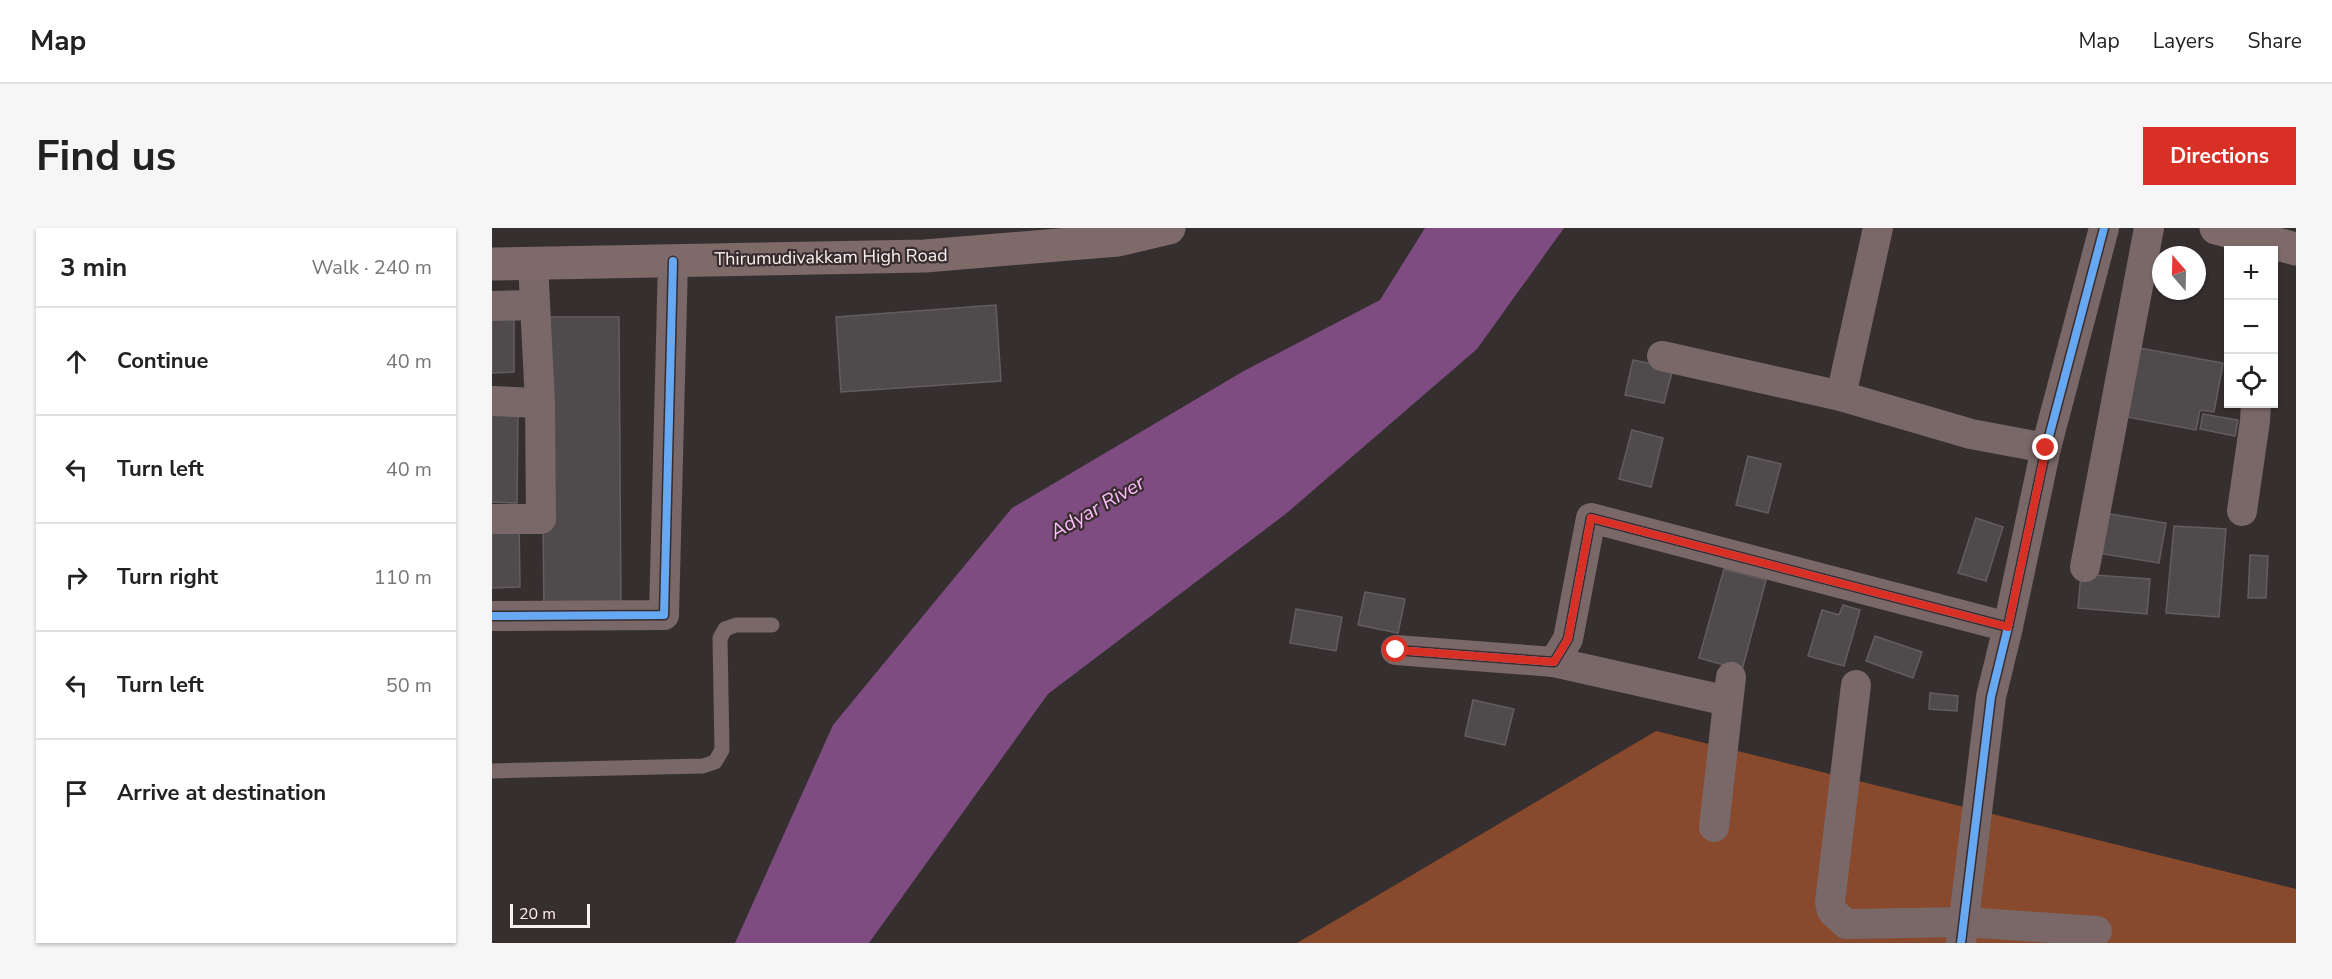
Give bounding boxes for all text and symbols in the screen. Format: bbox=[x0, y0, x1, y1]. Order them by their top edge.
text: Map bbox=[30, 22, 86, 60]
text: Map bbox=[2078, 27, 2120, 55]
text: Layers bbox=[2153, 27, 2214, 55]
text: Share bbox=[2247, 27, 2302, 55]
button: Directions bbox=[2143, 127, 2296, 185]
text: Find us bbox=[36, 128, 176, 185]
street label: Thirumudivakkam High Road bbox=[714, 243, 948, 271]
north arrow bbox=[2152, 246, 2206, 300]
map controls bbox=[2224, 246, 2278, 408]
button: + bbox=[2224, 246, 2278, 300]
text: 3 min bbox=[60, 250, 127, 285]
text: Walk · 240 m bbox=[312, 254, 432, 281]
button: − bbox=[2224, 300, 2278, 354]
icon: ahead bbox=[60, 345, 93, 378]
text: Continue bbox=[117, 346, 208, 376]
text: 40 m bbox=[386, 348, 432, 375]
button: locate bbox=[2224, 354, 2278, 408]
route end bbox=[2032, 434, 2058, 460]
icon: left bbox=[60, 453, 93, 486]
text: Turn left bbox=[117, 454, 204, 484]
text: 40 m bbox=[386, 456, 432, 483]
water label: Adyar River bbox=[1044, 469, 1150, 546]
icon: right bbox=[60, 561, 93, 594]
text: Turn right bbox=[117, 562, 218, 592]
text: 110 m bbox=[374, 564, 432, 591]
route start bbox=[1382, 636, 1408, 662]
icon: left bbox=[60, 669, 93, 702]
text: Turn left bbox=[117, 670, 204, 700]
text: 50 m bbox=[386, 672, 432, 699]
icon: arrive bbox=[60, 777, 93, 810]
text: Arrive at destination bbox=[117, 778, 326, 808]
scale bar bbox=[510, 901, 590, 928]
text: 20 m bbox=[519, 903, 556, 925]

